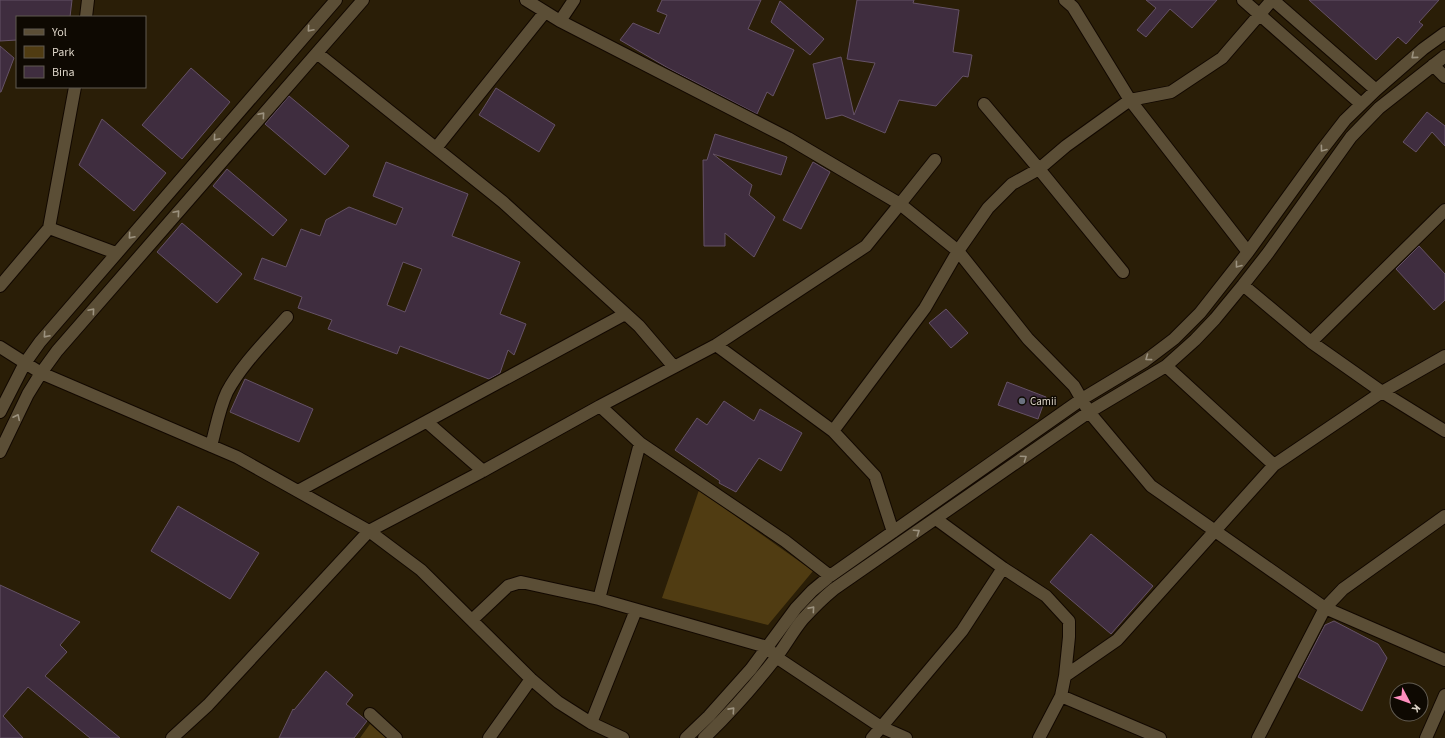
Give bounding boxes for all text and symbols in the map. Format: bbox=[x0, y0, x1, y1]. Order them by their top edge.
legend bbox=[16, 16, 146, 88]
text: Yol bbox=[51, 24, 67, 41]
one-way arrow bbox=[308, 25, 315, 32]
text: Park bbox=[52, 44, 74, 61]
one-way arrow bbox=[1411, 52, 1419, 59]
text: Bina bbox=[52, 64, 75, 81]
one-way arrow bbox=[258, 112, 265, 120]
one-way arrow bbox=[214, 134, 221, 141]
one-way arrow bbox=[1321, 144, 1328, 151]
one-way arrow bbox=[172, 210, 180, 218]
one-way arrow bbox=[128, 232, 135, 239]
one-way arrow bbox=[1236, 260, 1243, 267]
one-way arrow bbox=[87, 308, 94, 316]
one-way arrow bbox=[43, 330, 51, 338]
one-way arrow bbox=[1146, 353, 1153, 360]
place label: Camii bbox=[1030, 394, 1056, 409]
marker: Camii bbox=[1017, 396, 1027, 406]
one-way arrow bbox=[12, 413, 20, 421]
one-way arrow bbox=[1019, 456, 1026, 463]
one-way arrow bbox=[913, 529, 920, 537]
one-way arrow bbox=[808, 606, 815, 613]
north arrow bbox=[1389, 682, 1429, 722]
text: K bbox=[1408, 701, 1424, 716]
one-way arrow bbox=[727, 708, 734, 715]

